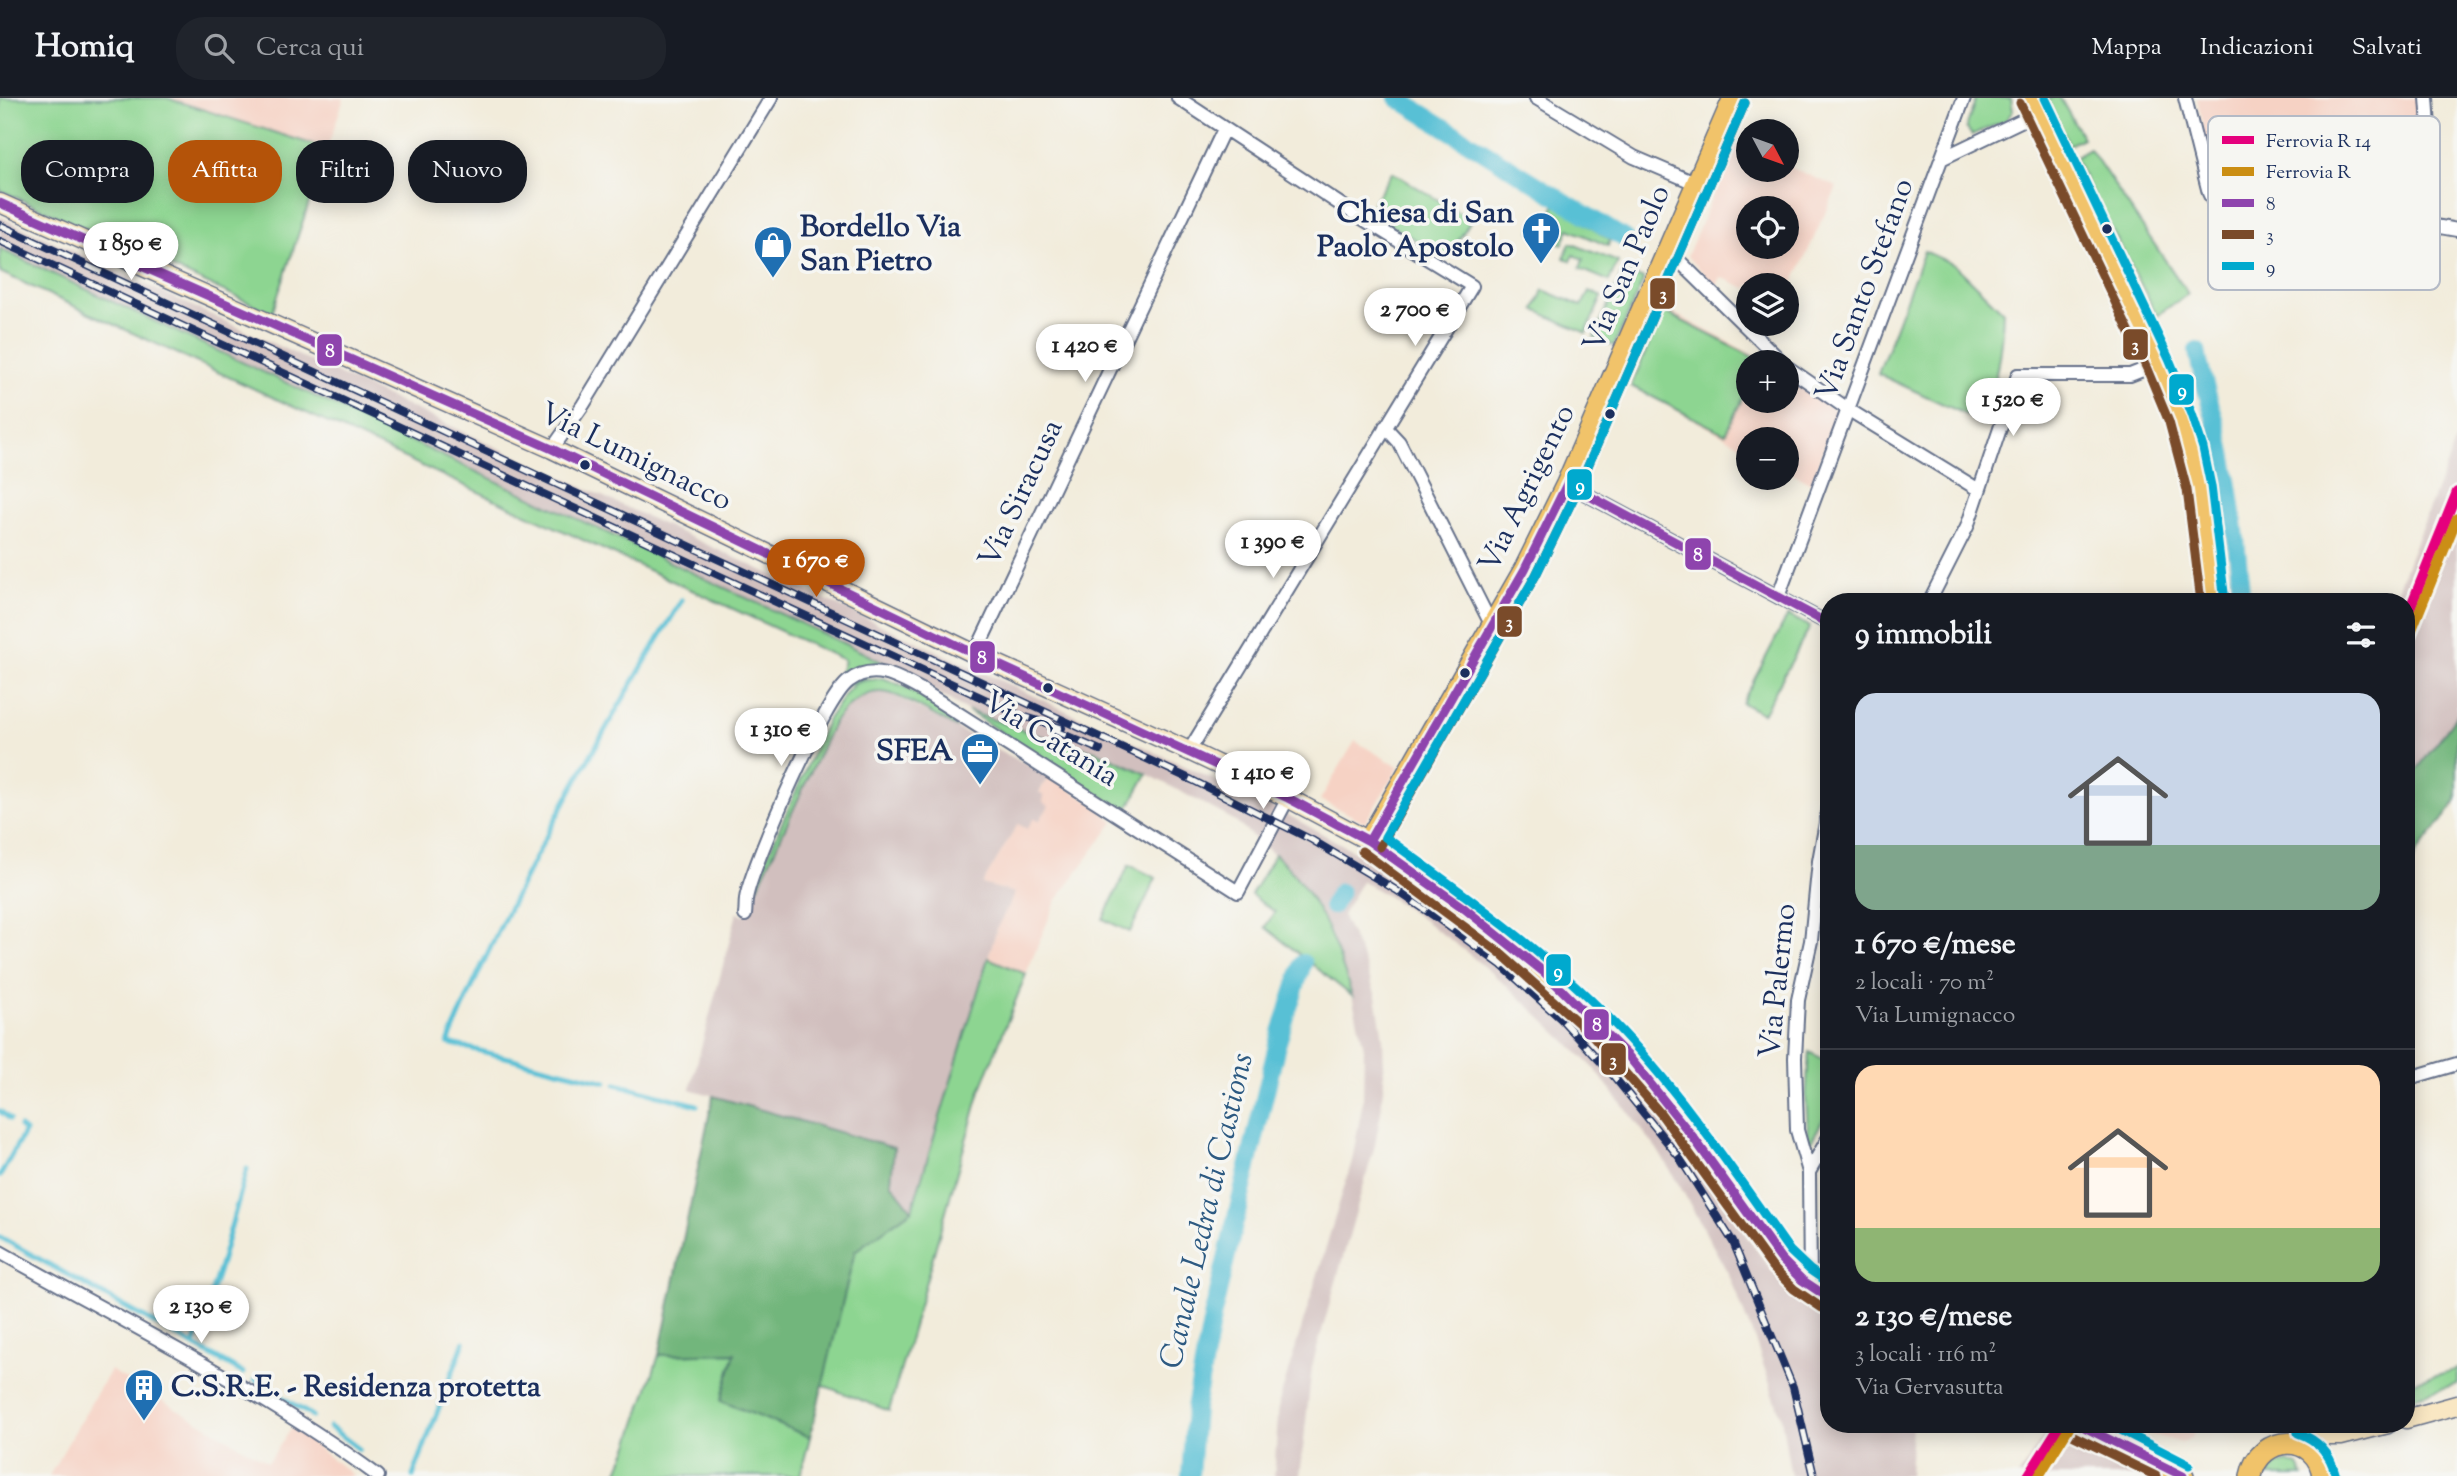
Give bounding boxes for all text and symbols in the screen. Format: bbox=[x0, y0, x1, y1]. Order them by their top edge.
search box bbox=[176, 17, 666, 80]
text: Homiq bbox=[35, 24, 134, 72]
icon: search bbox=[200, 29, 238, 67]
text: Cerca qui bbox=[256, 30, 364, 67]
text: Mappa bbox=[2092, 31, 2162, 65]
text: Indicazioni bbox=[2200, 31, 2314, 65]
text: Salvati bbox=[2352, 31, 2422, 65]
legend bbox=[2208, 116, 2440, 290]
north arrow bbox=[1736, 119, 1799, 182]
map controls bbox=[1736, 119, 1799, 490]
text: Ferrovia R 14 bbox=[2266, 129, 2371, 156]
chip: Compra bbox=[21, 140, 154, 203]
chip: Affitta bbox=[168, 140, 282, 203]
chip: Filtri bbox=[296, 140, 394, 203]
chip: Nuovo bbox=[408, 140, 527, 203]
text: Ferrovia R bbox=[2266, 160, 2351, 187]
street label: Via Santo Stefano bbox=[1806, 173, 1926, 407]
street label: Via San Paolo bbox=[1573, 179, 1683, 359]
text: 8 bbox=[2266, 192, 2276, 219]
place label: Chiesa di San Paolo Apostolo bbox=[1317, 193, 1514, 270]
button: locate bbox=[1736, 196, 1799, 259]
place label: Bordello Via San Pietro bbox=[800, 207, 961, 284]
church icon: Chiesa di San Paolo Apostolo bbox=[1520, 210, 1562, 265]
pin: 1 850 € bbox=[66, 222, 196, 282]
unlabelled marker bbox=[2100, 222, 2114, 236]
text: 3 bbox=[2266, 223, 2274, 250]
shop icon: Bordello Via San Pietro bbox=[752, 224, 794, 279]
text: 1 850 € bbox=[99, 228, 163, 261]
text: 9 bbox=[2266, 255, 2275, 282]
button: layers bbox=[1736, 273, 1799, 336]
line badge: 3 bbox=[1649, 277, 1676, 310]
text: 3 bbox=[1659, 282, 1667, 309]
pin: 2 700 € bbox=[1350, 288, 1480, 348]
text: 2 700 € bbox=[1380, 294, 1450, 327]
pin: 1 420 € bbox=[1020, 324, 1150, 384]
line badge: 3 bbox=[2122, 328, 2149, 361]
text: 1 420 € bbox=[1052, 330, 1118, 363]
line badge: 8 bbox=[316, 333, 343, 367]
text: 3 bbox=[2131, 333, 2139, 360]
text: 8 bbox=[325, 339, 335, 366]
button: + bbox=[1736, 350, 1799, 413]
line badge: 9 bbox=[2168, 373, 2195, 406]
pin: 1 520 € bbox=[1948, 378, 2078, 438]
text: 9 bbox=[2177, 378, 2187, 405]
text: 1 520 € bbox=[1982, 384, 2044, 417]
street label: Via Lumignacco bbox=[532, 393, 738, 523]
street label: Via Agrigento bbox=[1469, 398, 1587, 580]
unlabelled marker bbox=[1603, 407, 1617, 421]
street label: Via Siracusa bbox=[969, 413, 1075, 575]
button: − bbox=[1736, 427, 1799, 490]
unlabelled marker bbox=[578, 458, 592, 472]
line badge: 9 bbox=[1566, 468, 1593, 501]
text: 9 bbox=[1575, 473, 1585, 500]
pin: 1 390 € bbox=[1208, 520, 1338, 580]
text: 1 390 € bbox=[1241, 526, 1305, 559]
line badge: 8 bbox=[1684, 537, 1712, 571]
pin: 1 670 € bbox=[751, 540, 881, 599]
text: 8 bbox=[1693, 543, 1703, 570]
text: 1 670 € bbox=[783, 545, 849, 578]
line badge: 3 bbox=[1496, 605, 1523, 638]
text: 3 bbox=[1505, 610, 1513, 637]
text: 9 immobili bbox=[1855, 614, 1992, 657]
icon: filters bbox=[2342, 616, 2380, 654]
line badge: 8 bbox=[969, 640, 996, 674]
text: 8 bbox=[977, 646, 987, 673]
unlabelled marker bbox=[1458, 666, 1472, 680]
street label: Via Catania bbox=[974, 681, 1126, 799]
unlabelled marker bbox=[1041, 681, 1055, 695]
pin: 1 310 € bbox=[716, 708, 846, 768]
text: 1 310 € bbox=[751, 714, 811, 747]
place label: SFEA bbox=[876, 731, 954, 774]
office icon: SFEA bbox=[959, 731, 1001, 786]
icon: home bbox=[2055, 738, 2181, 864]
pin: 1 410 € bbox=[1198, 752, 1328, 811]
text: 1 410 € bbox=[1231, 757, 1295, 790]
street label: Via Palermo bbox=[1749, 901, 1809, 1061]
text: 1 670 €/mese bbox=[1855, 924, 2016, 967]
line badge: 9 bbox=[1545, 953, 1572, 987]
text: 9 bbox=[1553, 959, 1563, 986]
text: 2 locali · 70 m² bbox=[1855, 967, 1994, 1000]
text: Via Lumignacco bbox=[1855, 1000, 2015, 1033]
line badge: 8 bbox=[1583, 1008, 1610, 1041]
text: 8 bbox=[1592, 1013, 1602, 1040]
line badge: 3 bbox=[1600, 1042, 1627, 1076]
text: 3 bbox=[1609, 1048, 1617, 1075]
water label: Canale Ledra di Castions bbox=[1149, 1049, 1267, 1373]
icon: home bbox=[2055, 1110, 2181, 1236]
pin: 2 130 € bbox=[136, 1286, 266, 1345]
text: 2 130 € bbox=[169, 1291, 233, 1324]
text: 2 130 €/mese bbox=[1855, 1296, 2012, 1339]
text: 3 locali · 116 m² bbox=[1855, 1339, 1996, 1372]
building icon: C.S.R.E. - Residenza protetta bbox=[123, 1367, 165, 1422]
place label: C.S.R.E. - Residenza protetta bbox=[171, 1367, 541, 1410]
text: Via Gervasutta bbox=[1855, 1372, 2004, 1405]

